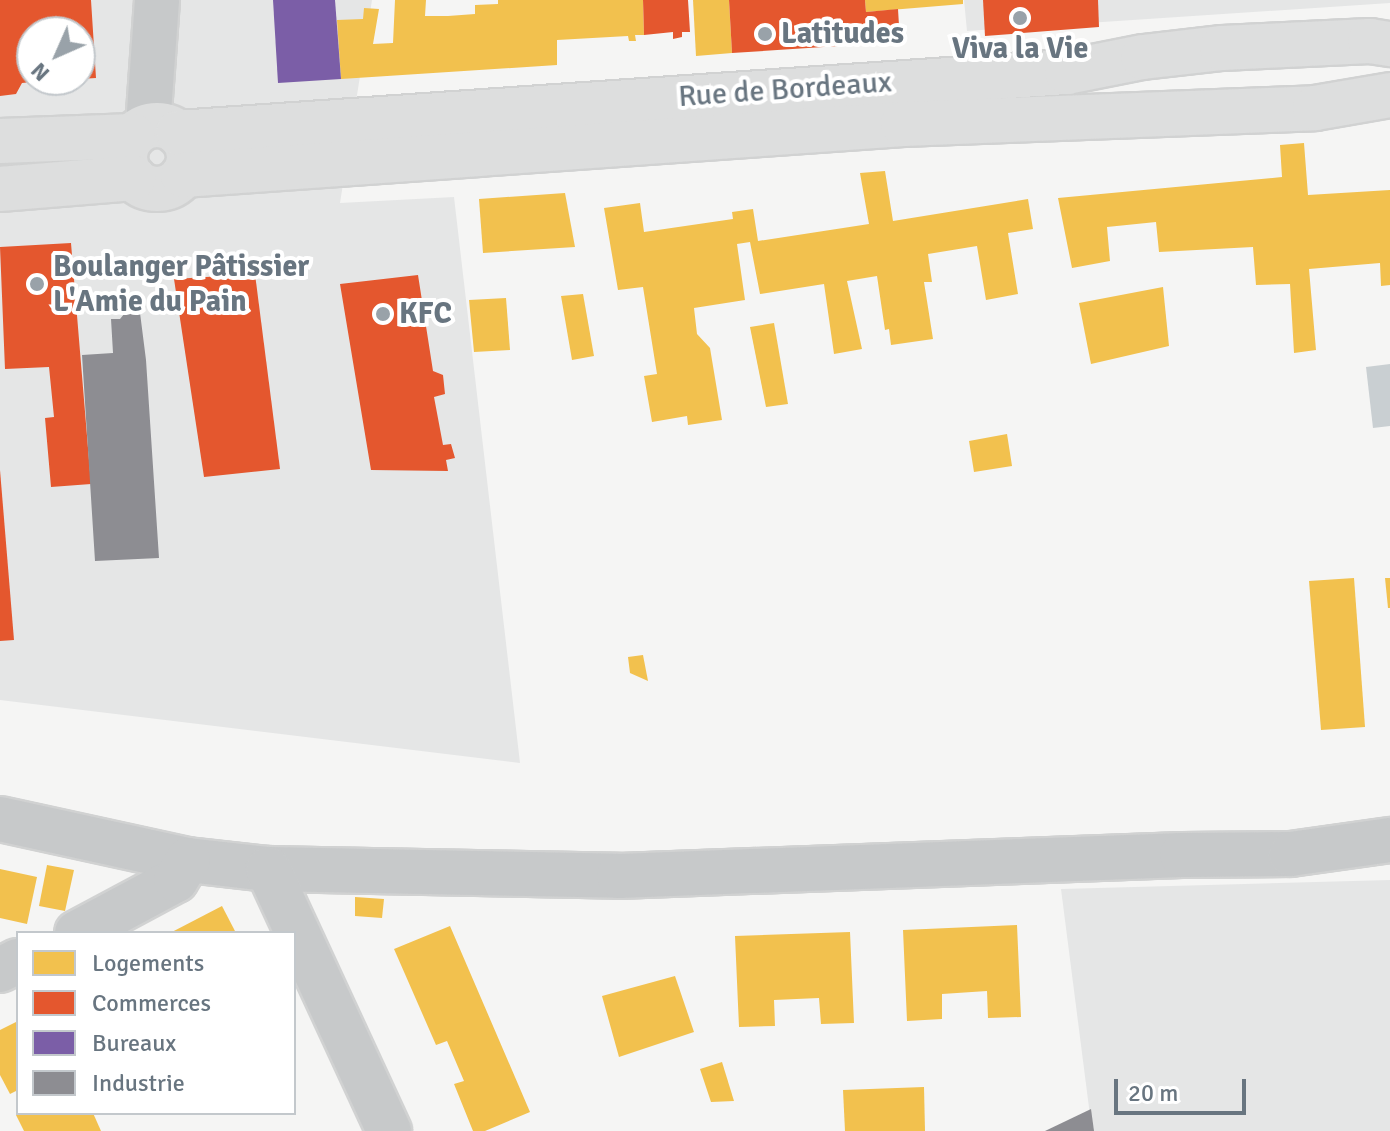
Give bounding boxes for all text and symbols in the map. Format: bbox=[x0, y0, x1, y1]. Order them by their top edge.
marker: Viva la Vie bbox=[1011, 9, 1029, 27]
north arrow bbox=[16, 16, 96, 96]
place label: Latitudes bbox=[781, 16, 904, 52]
marker: Latitudes bbox=[756, 25, 774, 43]
place label: Viva la Vie bbox=[952, 31, 1088, 67]
text: N bbox=[25, 57, 55, 87]
street label: Rue de Bordeaux bbox=[677, 65, 893, 115]
place label: Boulanger Pâtissier L'Amie du Pain bbox=[53, 249, 309, 320]
marker: Boulanger Pâtissier L'Amie du Pain bbox=[28, 275, 46, 293]
place label: KFC bbox=[399, 296, 452, 332]
marker: KFC bbox=[374, 305, 392, 323]
legend bbox=[16, 931, 296, 1115]
text: Logements bbox=[92, 948, 204, 978]
text: Commerces bbox=[92, 988, 211, 1018]
text: Bureaux bbox=[92, 1028, 176, 1058]
scale bar bbox=[1118, 1063, 1250, 1113]
text: Industrie bbox=[92, 1068, 185, 1098]
text: 20 m bbox=[1128, 1078, 1178, 1108]

